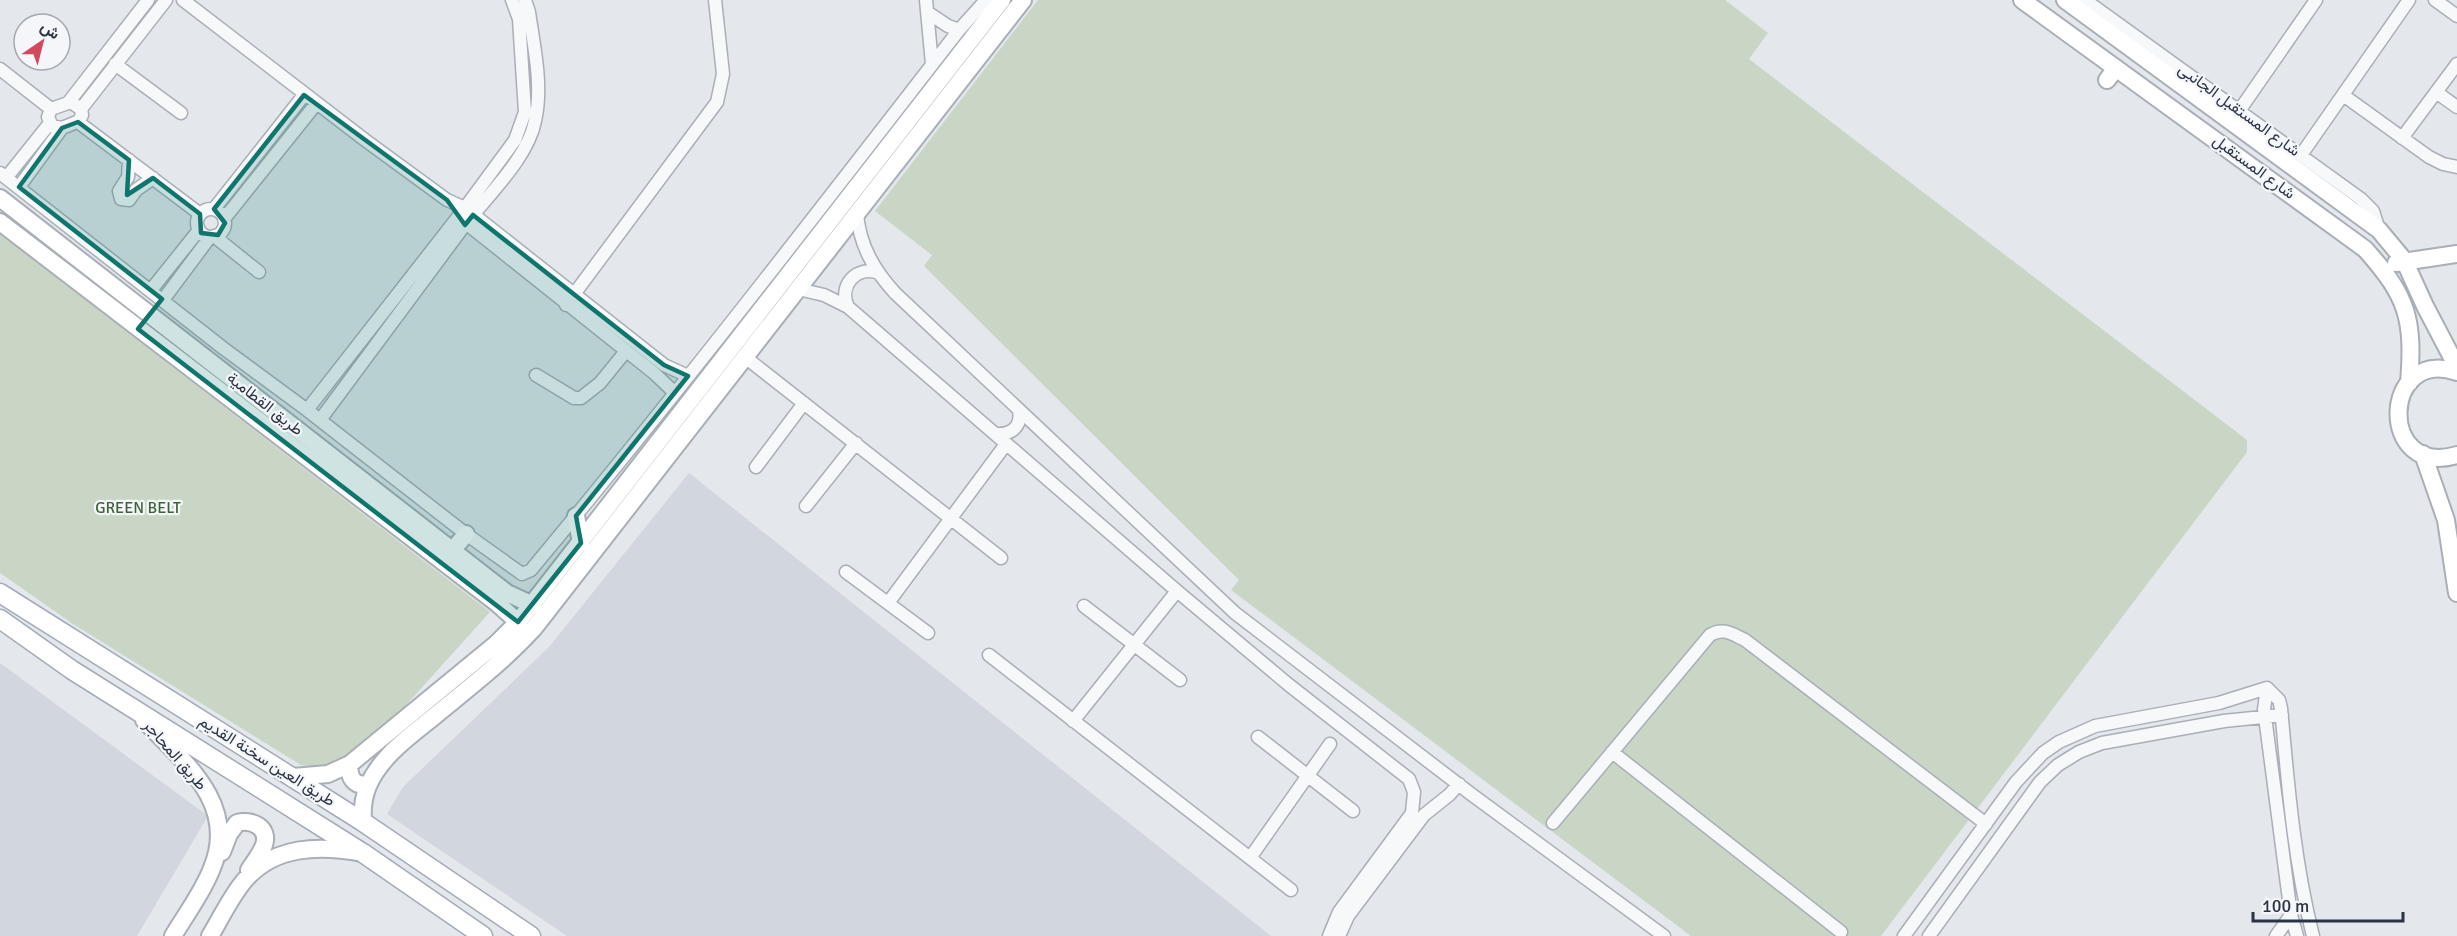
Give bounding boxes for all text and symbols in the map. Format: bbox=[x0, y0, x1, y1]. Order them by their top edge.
north arrow bbox=[12, 12, 72, 72]
text: ش bbox=[36, 17, 64, 44]
street label: شارع المستقبل الجانبى bbox=[2173, 59, 2304, 162]
street label: شارع المستقبل bbox=[2208, 130, 2299, 204]
street label: طريق القطامية bbox=[223, 368, 307, 440]
park label: GREEN BELT bbox=[95, 498, 181, 518]
street label: طريق العين سخنة القديم bbox=[195, 711, 339, 811]
street label: طريق المحاجر bbox=[138, 715, 211, 794]
scale bar bbox=[2253, 885, 2403, 923]
text: 100 m bbox=[2262, 895, 2309, 917]

